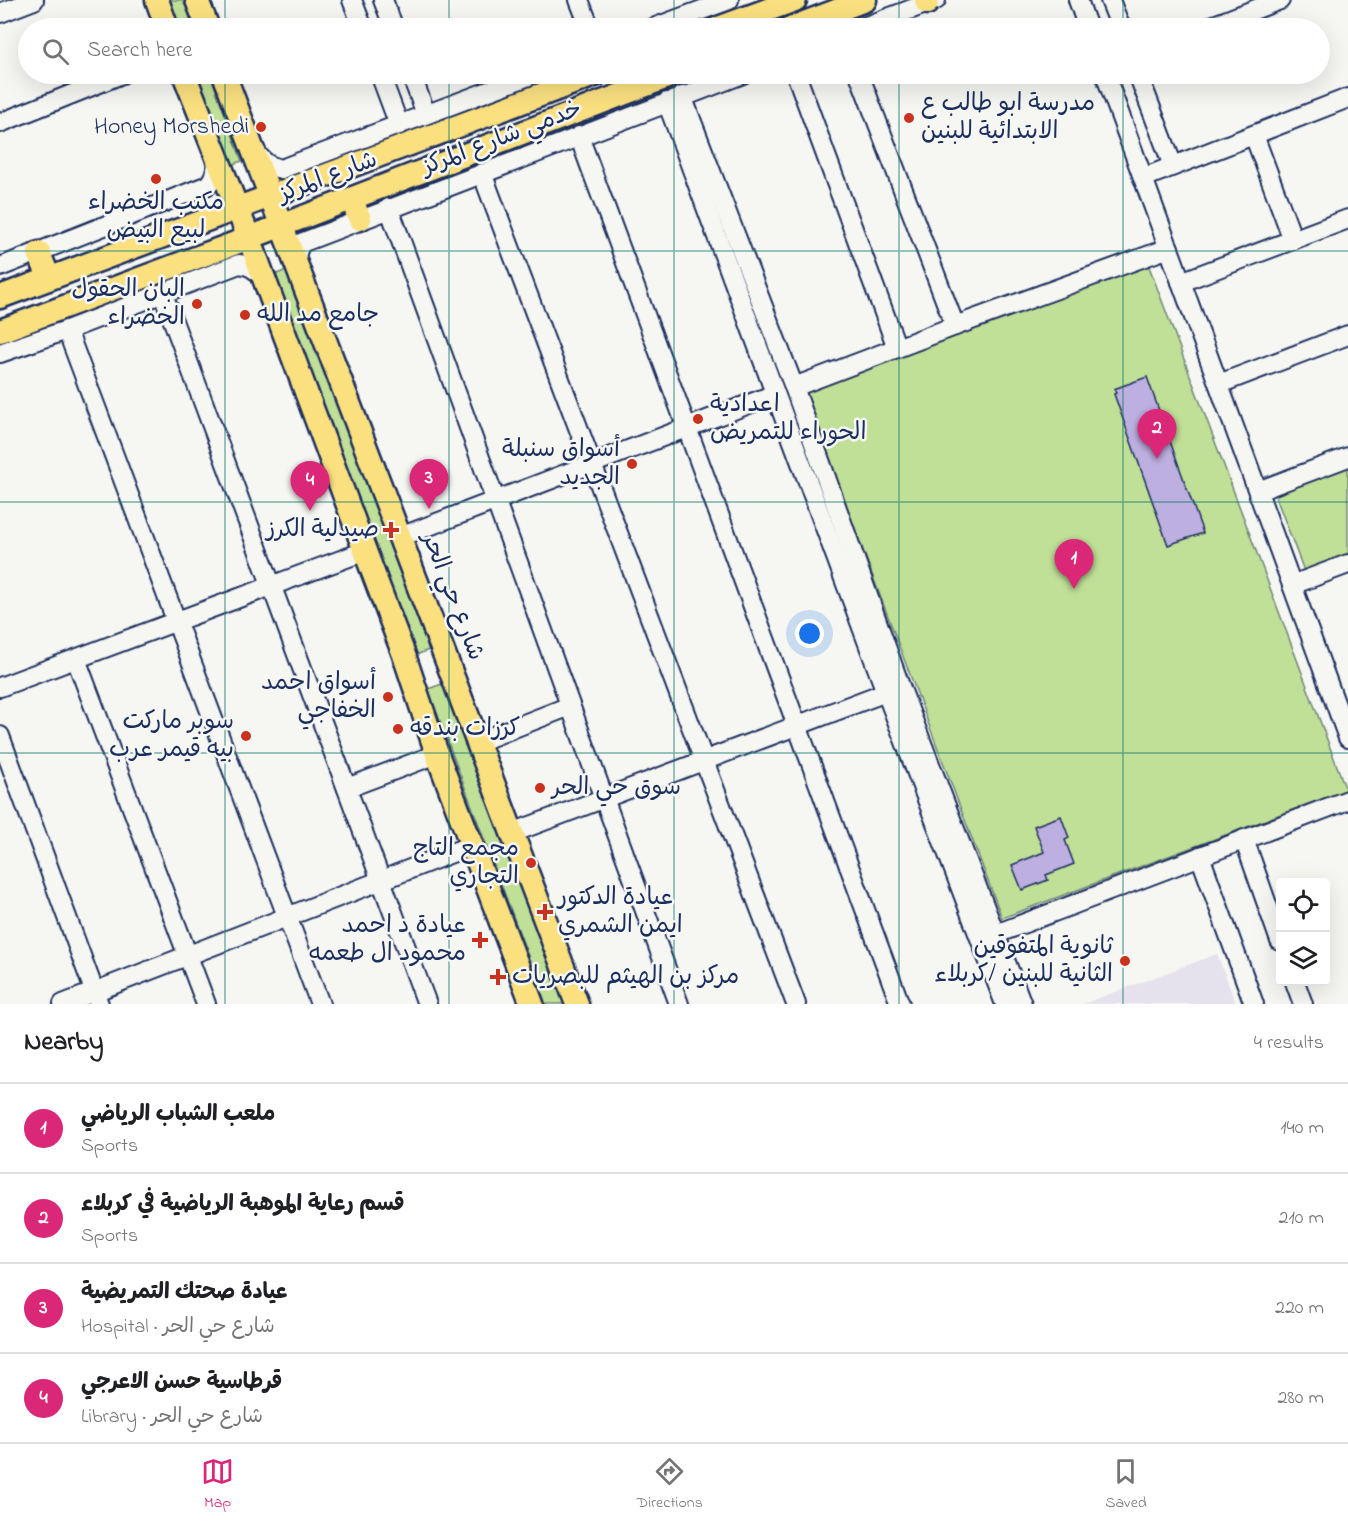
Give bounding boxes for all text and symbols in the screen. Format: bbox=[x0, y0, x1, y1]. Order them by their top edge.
search box bbox=[18, 18, 1330, 84]
icon: search bbox=[39, 35, 72, 68]
text: Search here bbox=[87, 35, 192, 67]
place label: مدرسة ابو طالب ع الابتدائية للبنين bbox=[921, 87, 1095, 150]
street label: خدمي شارع المركز bbox=[415, 92, 588, 187]
place label: Honey Morshedi bbox=[94, 110, 249, 146]
marker: مدرسة ابو طالب ع الابتدائية للبنين bbox=[902, 111, 916, 125]
marker: Honey Morshedi bbox=[254, 120, 268, 134]
street label: شارع المركز bbox=[271, 143, 383, 214]
marker: مكتب الخضراء لبيع البيض bbox=[149, 172, 163, 186]
place label: مكتب الخضراء لبيع البيض bbox=[88, 186, 224, 249]
place label: البان الحقول الخضراء bbox=[72, 273, 185, 336]
marker: البان الحقول الخضراء bbox=[190, 297, 204, 311]
place label: جامع مد الله bbox=[257, 298, 379, 333]
marker: جامع مد الله bbox=[238, 308, 252, 322]
place label: اعدادية الحوراء للتمريض bbox=[710, 388, 866, 451]
pin: 2 bbox=[1138, 410, 1176, 459]
marker: اعدادية الحوراء للتمريض bbox=[691, 412, 705, 426]
place label: أسواق سنبلة الجديد bbox=[502, 433, 620, 496]
marker: أسواق سنبلة الجديد bbox=[625, 457, 639, 471]
pin: 3 bbox=[410, 460, 448, 509]
pin: 4 bbox=[290, 462, 330, 511]
place label: صيدلية الكرز bbox=[264, 513, 379, 548]
marker: صيدلية الكرز bbox=[384, 523, 398, 537]
street label: شارع حي الحر bbox=[410, 526, 492, 666]
pin: 1 bbox=[1054, 540, 1094, 589]
your location bbox=[795, 619, 824, 648]
place label: أسواق احمد الخفاجي bbox=[261, 666, 376, 730]
marker: أسواق احمد الخفاجي bbox=[381, 690, 395, 704]
place label: سوبر ماركت بيه قيمر عرب bbox=[109, 705, 234, 768]
place label: كرزات بندقه bbox=[410, 712, 520, 747]
marker: كرزات بندقه bbox=[391, 722, 405, 736]
marker: سوبر ماركت بيه قيمر عرب bbox=[239, 729, 253, 743]
place label: سوق حي الحر bbox=[550, 771, 681, 807]
marker: سوق حي الحر bbox=[533, 781, 547, 795]
place label: مجمع التاج التجاري bbox=[413, 832, 519, 895]
marker: مجمع التاج التجاري bbox=[524, 856, 538, 870]
map controls bbox=[1276, 878, 1330, 986]
button: locate bbox=[1276, 878, 1330, 932]
place label: عيادة الدكتور ايمن الشمري bbox=[556, 881, 683, 944]
marker: عيادة الدكتور ايمن الشمري bbox=[536, 903, 554, 921]
place label: عيادة د احمد محمود ال طعمه bbox=[308, 909, 466, 972]
place label: ثانوية المتفوقين الثانية للبنين /كربلاء bbox=[934, 930, 1114, 993]
marker: عيادة د احمد محمود ال طعمه bbox=[471, 931, 489, 949]
button: layers bbox=[1276, 932, 1330, 986]
marker: ثانوية المتفوقين الثانية للبنين /كربلاء bbox=[1118, 954, 1132, 968]
place label: مركز بن الهيثم للبصريات bbox=[512, 960, 739, 995]
marker: مركز بن الهيثم للبصريات bbox=[489, 968, 507, 986]
text: Nearby bbox=[24, 1024, 103, 1062]
text: 4 results bbox=[1254, 1029, 1324, 1058]
text: ملعب الشباب الرياضي bbox=[81, 1099, 275, 1131]
text: 1 bbox=[40, 1114, 47, 1143]
text: 140 m bbox=[1280, 1114, 1324, 1143]
text: Sports bbox=[81, 1132, 138, 1161]
text: قسم رعاية الموهبة الرياضية في كربلاء bbox=[81, 1189, 405, 1221]
text: 2 bbox=[39, 1204, 48, 1233]
text: 210 m bbox=[1279, 1204, 1324, 1233]
text: Sports bbox=[81, 1222, 138, 1251]
text: عيادة صحتك التمريضية bbox=[81, 1277, 287, 1309]
text: 3 bbox=[39, 1294, 48, 1323]
text: 220 m bbox=[1275, 1294, 1324, 1323]
text: Hospital · شارع حي الحر bbox=[81, 1313, 275, 1342]
text: قرطاسية حسن الاعرجي bbox=[81, 1367, 282, 1399]
text: 4 bbox=[39, 1384, 48, 1413]
text: 280 m bbox=[1277, 1384, 1324, 1413]
text: Library · شارع حي الحر bbox=[81, 1403, 263, 1432]
tab: Map bbox=[201, 1455, 234, 1515]
tab: Directions bbox=[636, 1455, 703, 1515]
tab: Saved bbox=[1105, 1455, 1147, 1515]

